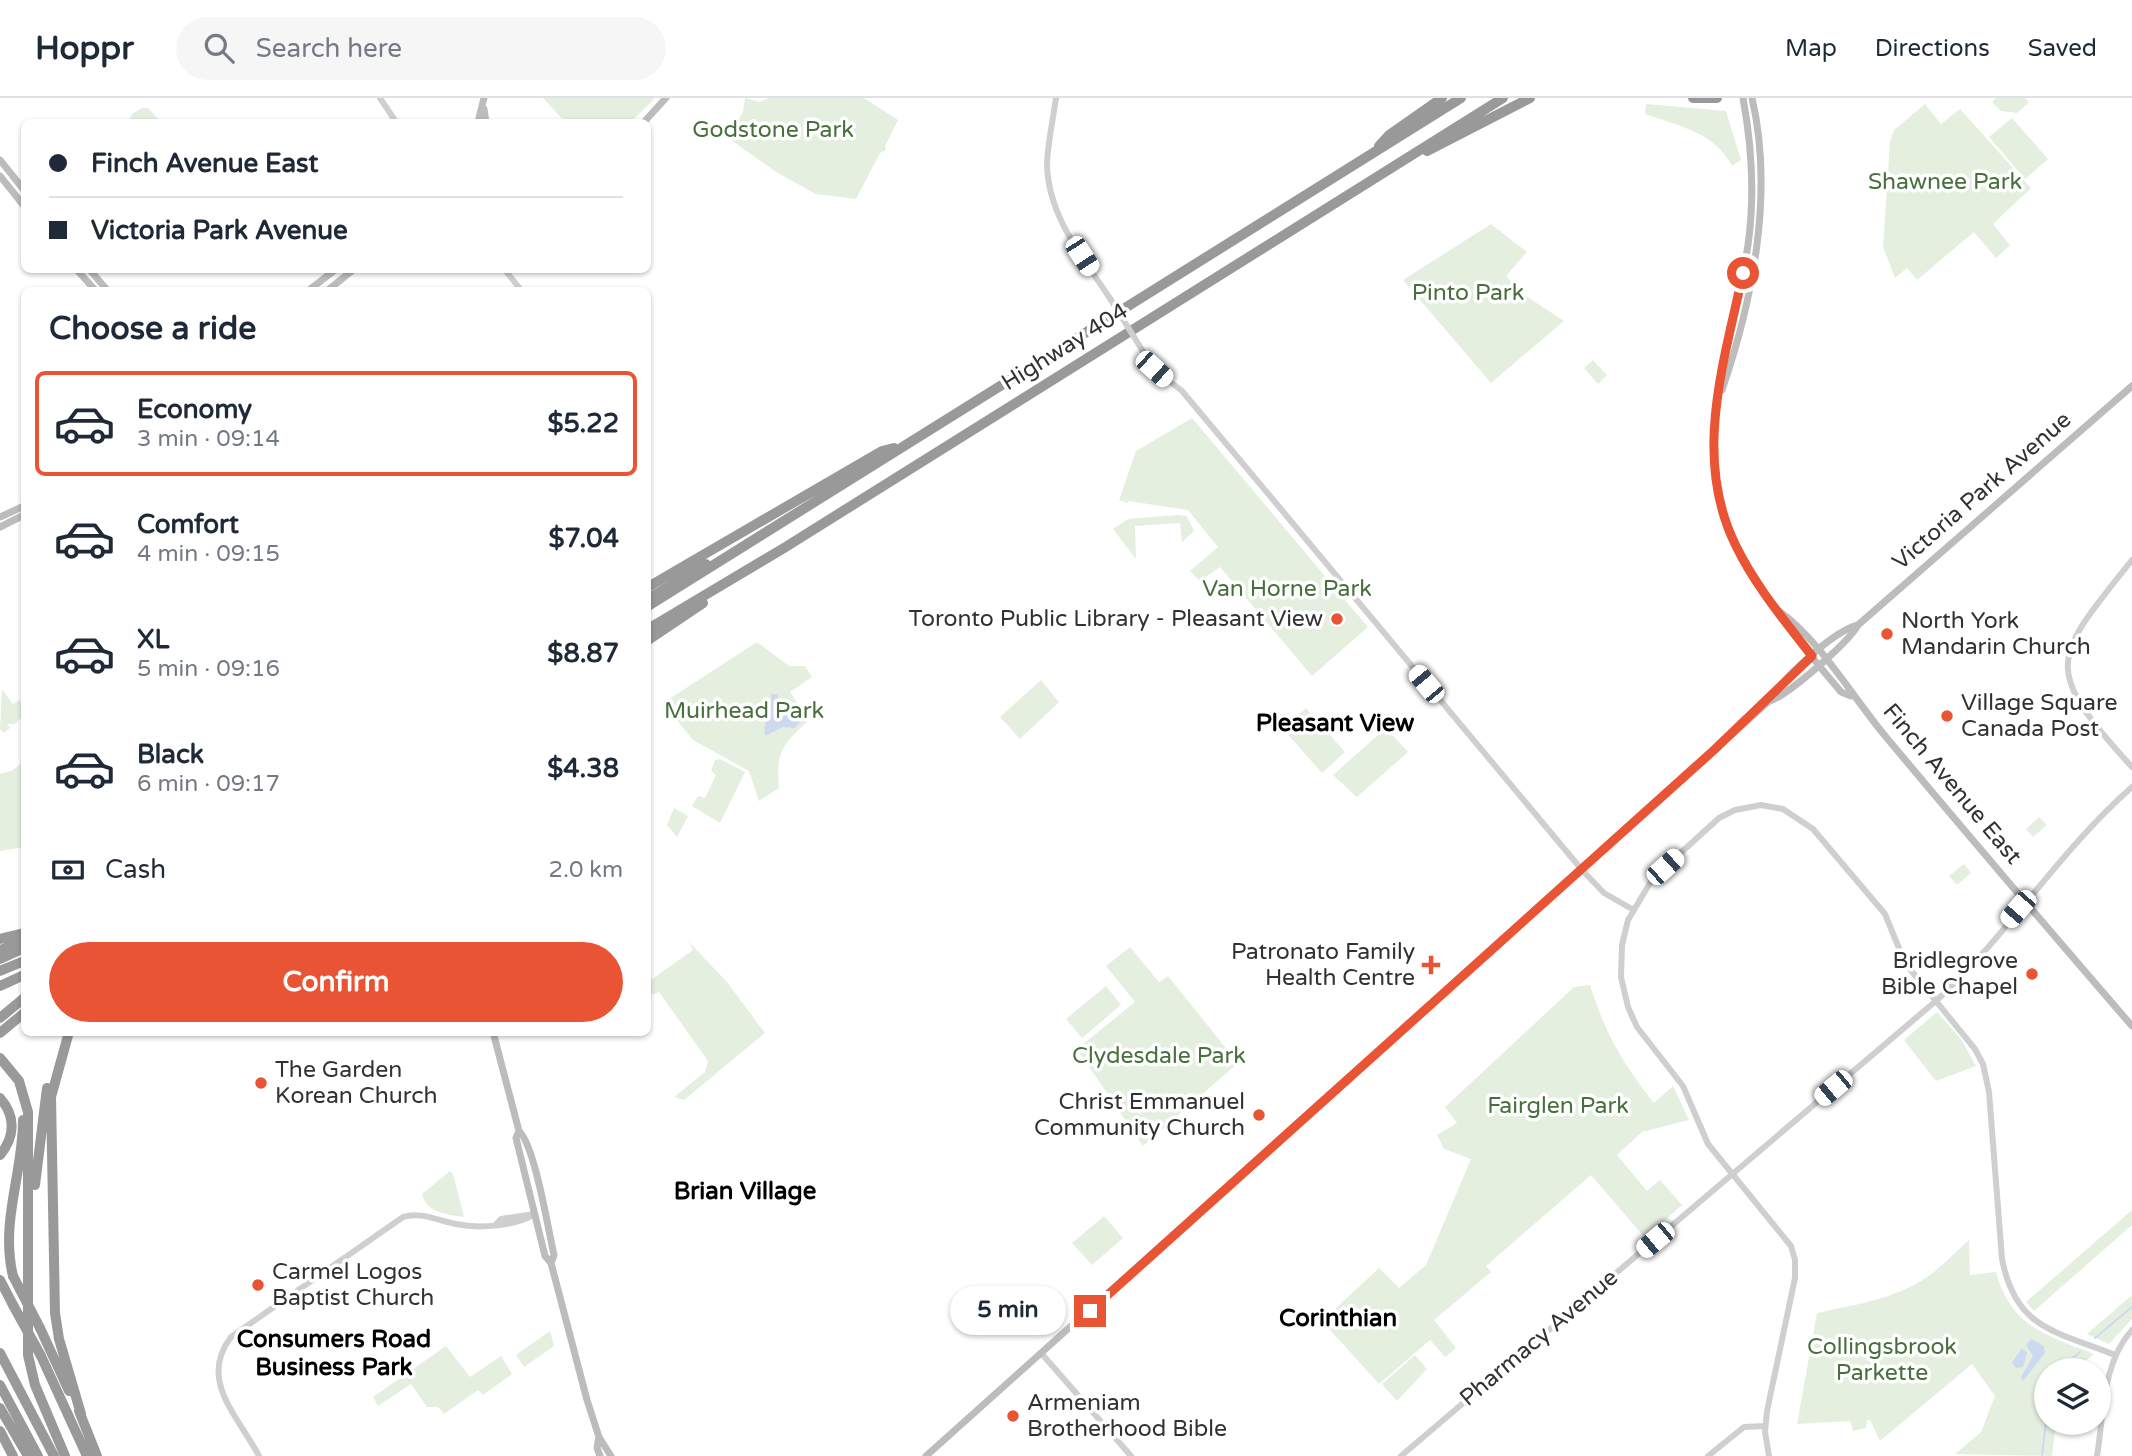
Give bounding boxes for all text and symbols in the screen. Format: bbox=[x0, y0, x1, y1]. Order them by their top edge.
search box bbox=[176, 17, 666, 80]
text: Hoppr bbox=[35, 29, 134, 68]
icon: search bbox=[200, 29, 238, 67]
text: Search here bbox=[256, 33, 402, 64]
text: Map bbox=[1785, 34, 1837, 63]
text: Directions bbox=[1875, 34, 1990, 63]
text: Saved bbox=[2028, 34, 2097, 63]
park label: Godstone Park bbox=[692, 116, 854, 144]
text: Finch Avenue East bbox=[91, 148, 318, 179]
park label: Shawnee Park bbox=[1868, 168, 2022, 196]
text: Victoria Park Avenue bbox=[91, 215, 348, 246]
car bbox=[1062, 233, 1103, 279]
route start bbox=[1727, 257, 1759, 289]
park label: Pinto Park bbox=[1412, 279, 1524, 307]
street label: Highway 404 bbox=[997, 297, 1133, 397]
text: Choose a ride bbox=[49, 310, 256, 348]
car bbox=[1132, 347, 1177, 391]
icon: car bbox=[53, 392, 116, 455]
text: Economy bbox=[137, 394, 252, 425]
street label: Victoria Park Avenue bbox=[1887, 406, 2077, 576]
text: $5.22 bbox=[547, 408, 619, 439]
text: 3 min · 09:14 bbox=[137, 425, 280, 453]
icon: car bbox=[53, 507, 116, 570]
text: Comfort bbox=[137, 509, 239, 540]
text: $7.04 bbox=[549, 523, 619, 554]
text: 4 min · 09:15 bbox=[137, 540, 280, 568]
park label: Van Horne Park bbox=[1202, 575, 1372, 603]
place label: Toronto Public Library - Pleasant View bbox=[908, 605, 1323, 633]
place label: North York Mandarin Church bbox=[1901, 607, 2091, 661]
marker: Toronto Public Library - Pleasant View bbox=[1329, 611, 1345, 627]
icon: car bbox=[53, 622, 116, 685]
text: XL bbox=[137, 624, 169, 655]
marker: North York Mandarin Church bbox=[1879, 626, 1895, 642]
text: $8.87 bbox=[547, 638, 619, 669]
text: 5 min · 09:16 bbox=[137, 655, 280, 683]
car bbox=[1405, 661, 1448, 707]
place label: Village Square Canada Post bbox=[1961, 689, 2117, 743]
park label: Muirhead Park bbox=[664, 697, 824, 725]
street label: Finch Avenue East bbox=[1877, 698, 2028, 870]
marker: Village Square Canada Post bbox=[1939, 708, 1955, 724]
district label: Pleasant View bbox=[1256, 709, 1414, 738]
icon: car bbox=[53, 737, 116, 800]
text: Black bbox=[137, 739, 204, 770]
text: $4.38 bbox=[547, 753, 619, 784]
text: 6 min · 09:17 bbox=[137, 770, 280, 798]
car bbox=[1643, 845, 1688, 889]
icon: cash bbox=[49, 851, 87, 889]
text: Cash bbox=[105, 854, 166, 885]
text: 2.0 km bbox=[549, 856, 623, 884]
car bbox=[1997, 886, 2040, 932]
place label: Patronato Family Health Centre bbox=[1231, 938, 1415, 992]
button: Confirm bbox=[49, 942, 623, 1022]
place label: Bridlegrove Bible Chapel bbox=[1881, 947, 2018, 1001]
marker: Patronato Family Health Centre bbox=[1421, 955, 1441, 975]
marker: Bridlegrove Bible Chapel bbox=[2024, 966, 2040, 982]
park label: Clydesdale Park bbox=[1072, 1042, 1246, 1070]
place label: The Garden Korean Church bbox=[275, 1056, 437, 1110]
car bbox=[1811, 1066, 1856, 1110]
marker: The Garden Korean Church bbox=[253, 1075, 269, 1091]
place label: Christ Emmanuel Community Church bbox=[1034, 1088, 1245, 1142]
park label: Fairglen Park bbox=[1487, 1092, 1629, 1120]
marker: Christ Emmanuel Community Church bbox=[1251, 1107, 1267, 1123]
district label: Brian Village bbox=[674, 1177, 817, 1206]
car bbox=[1633, 1218, 1678, 1262]
place label: Carmel Logos Baptist Church bbox=[272, 1258, 434, 1312]
street label: Pharmacy Avenue bbox=[1454, 1264, 1624, 1412]
marker: Carmel Logos Baptist Church bbox=[250, 1277, 266, 1293]
callout: 5 min bbox=[950, 1286, 1066, 1336]
route end bbox=[1074, 1295, 1106, 1327]
text: 5 min bbox=[977, 1296, 1039, 1324]
district label: Corinthian bbox=[1279, 1304, 1397, 1333]
district label: Consumers Road Business Park bbox=[237, 1325, 431, 1382]
park label: Collingsbrook Parkette bbox=[1807, 1333, 1957, 1387]
map controls bbox=[2034, 1358, 2111, 1435]
button: layers bbox=[2034, 1358, 2111, 1435]
place label: Armeniam Brotherhood Bible bbox=[1027, 1389, 1227, 1443]
marker: Armeniam Brotherhood Bible bbox=[1005, 1408, 1021, 1424]

